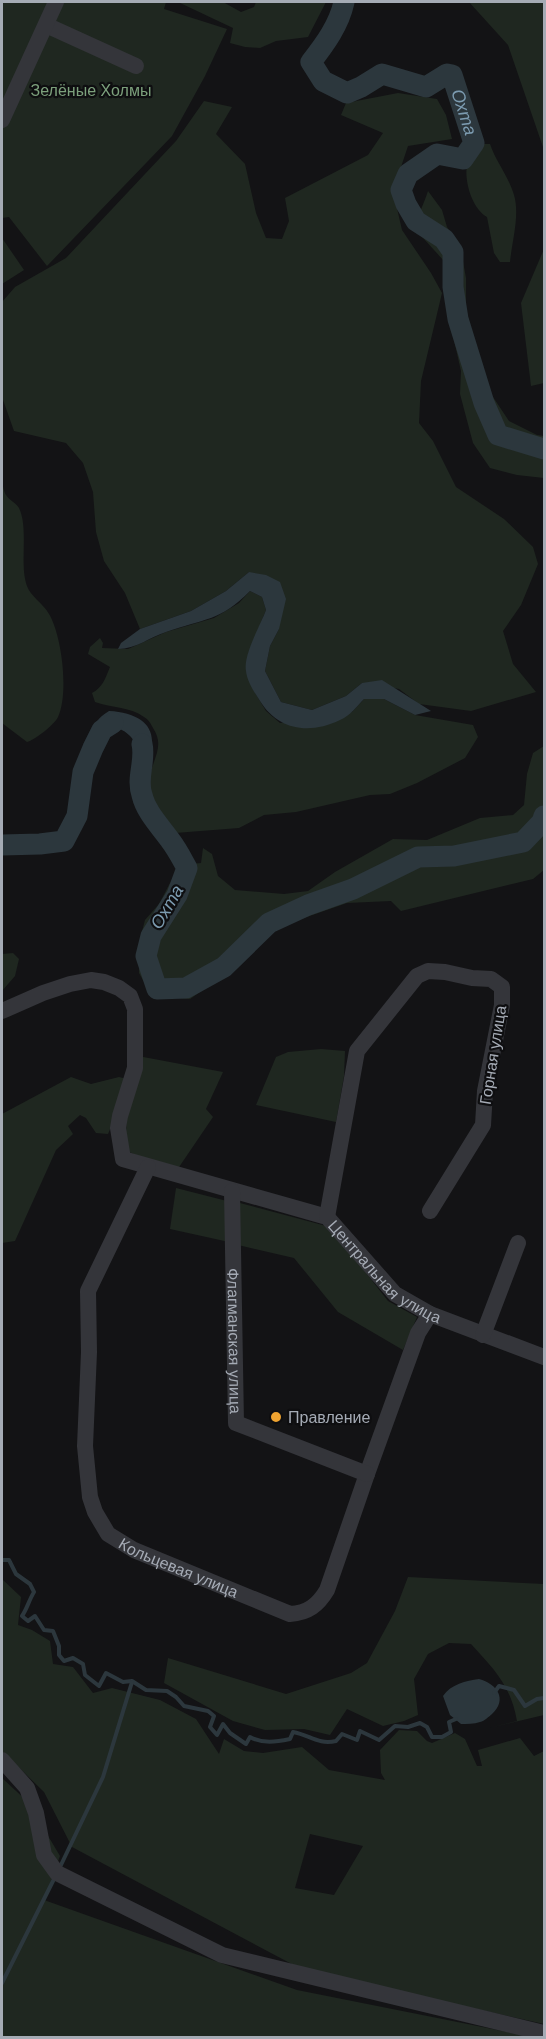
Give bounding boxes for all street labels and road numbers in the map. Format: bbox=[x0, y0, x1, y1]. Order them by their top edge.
street label: Горная улица bbox=[477, 1004, 509, 1106]
street label: Центральная улица bbox=[325, 1217, 444, 1326]
street label: Флагманская улица bbox=[225, 1268, 244, 1414]
street label: Кольцевая улица bbox=[116, 1534, 241, 1600]

